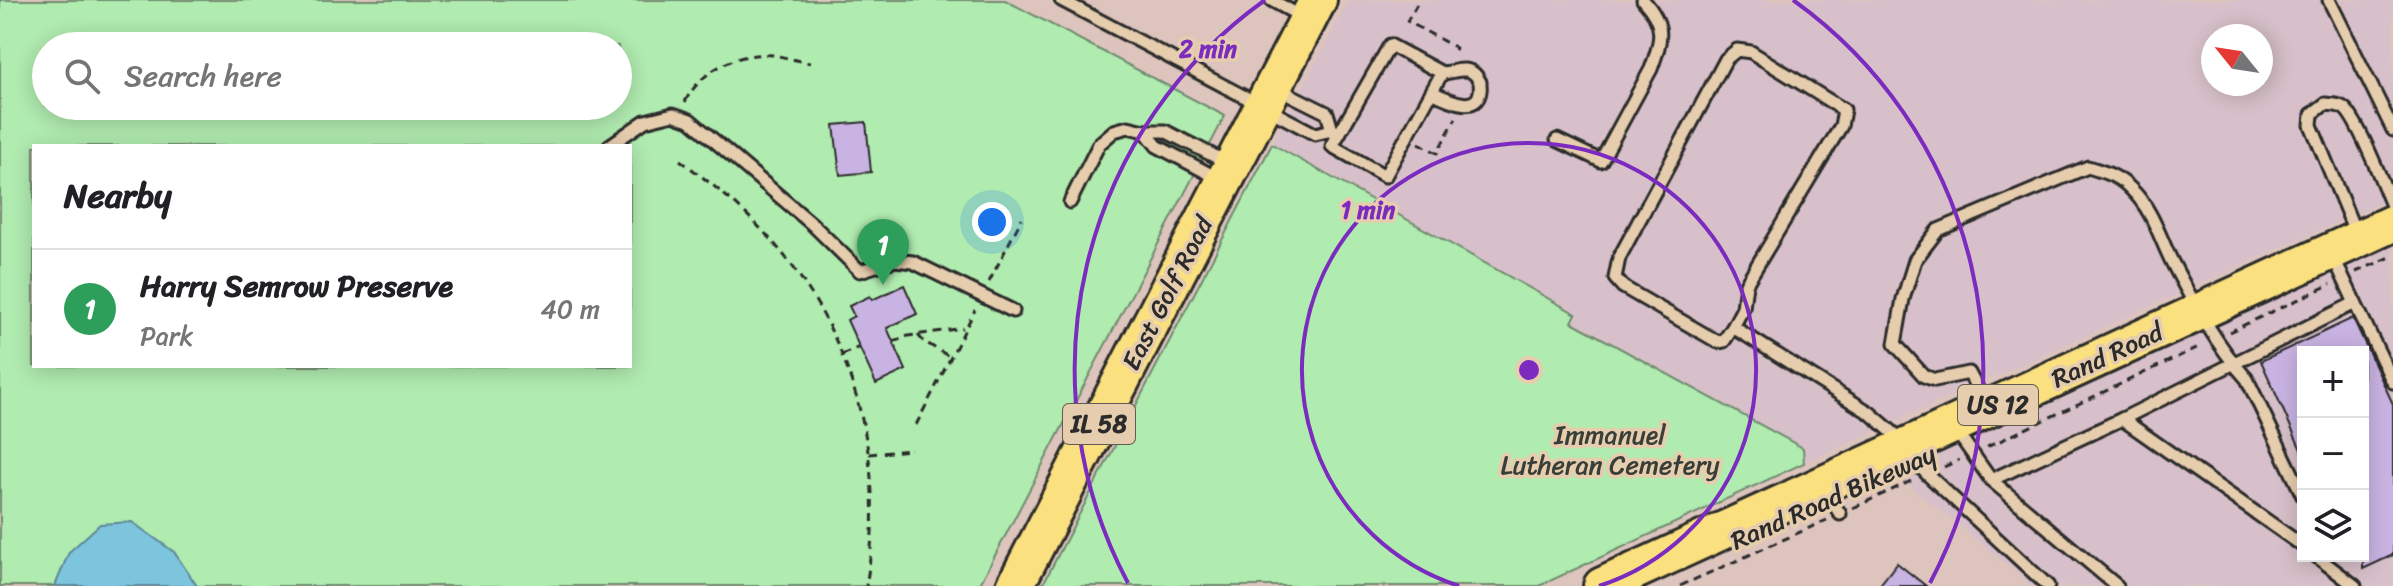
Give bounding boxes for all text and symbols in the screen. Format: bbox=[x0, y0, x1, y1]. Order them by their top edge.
north arrow bbox=[2201, 24, 2273, 96]
text: 2 min bbox=[1178, 28, 1237, 70]
search box bbox=[32, 32, 632, 120]
text: Search here bbox=[124, 49, 282, 103]
icon: search bbox=[60, 54, 104, 98]
text: Nearby bbox=[64, 166, 172, 226]
text: 1 min bbox=[1341, 189, 1395, 231]
your location bbox=[972, 202, 1012, 242]
street label: East Golf Road bbox=[1108, 206, 1227, 378]
pin: 1 bbox=[857, 219, 909, 285]
text: Harry Semrow Preserve bbox=[140, 259, 453, 313]
text: 1 bbox=[84, 286, 96, 332]
text: 40 m bbox=[541, 286, 600, 332]
street label: Rand Road bbox=[2043, 308, 2173, 401]
text: Park bbox=[140, 313, 193, 359]
map controls bbox=[2297, 346, 2369, 562]
button: + bbox=[2297, 346, 2369, 418]
centre of rings bbox=[1515, 356, 1543, 384]
road number: US 12 bbox=[1958, 385, 2038, 425]
road number: IL 58 bbox=[1063, 404, 1135, 444]
park label: Immanuel Lutheran Cemetery bbox=[1501, 412, 1720, 488]
button: − bbox=[2297, 418, 2369, 490]
street label: Rand Road Bikeway bbox=[1723, 431, 1944, 563]
button: layers bbox=[2297, 490, 2369, 562]

